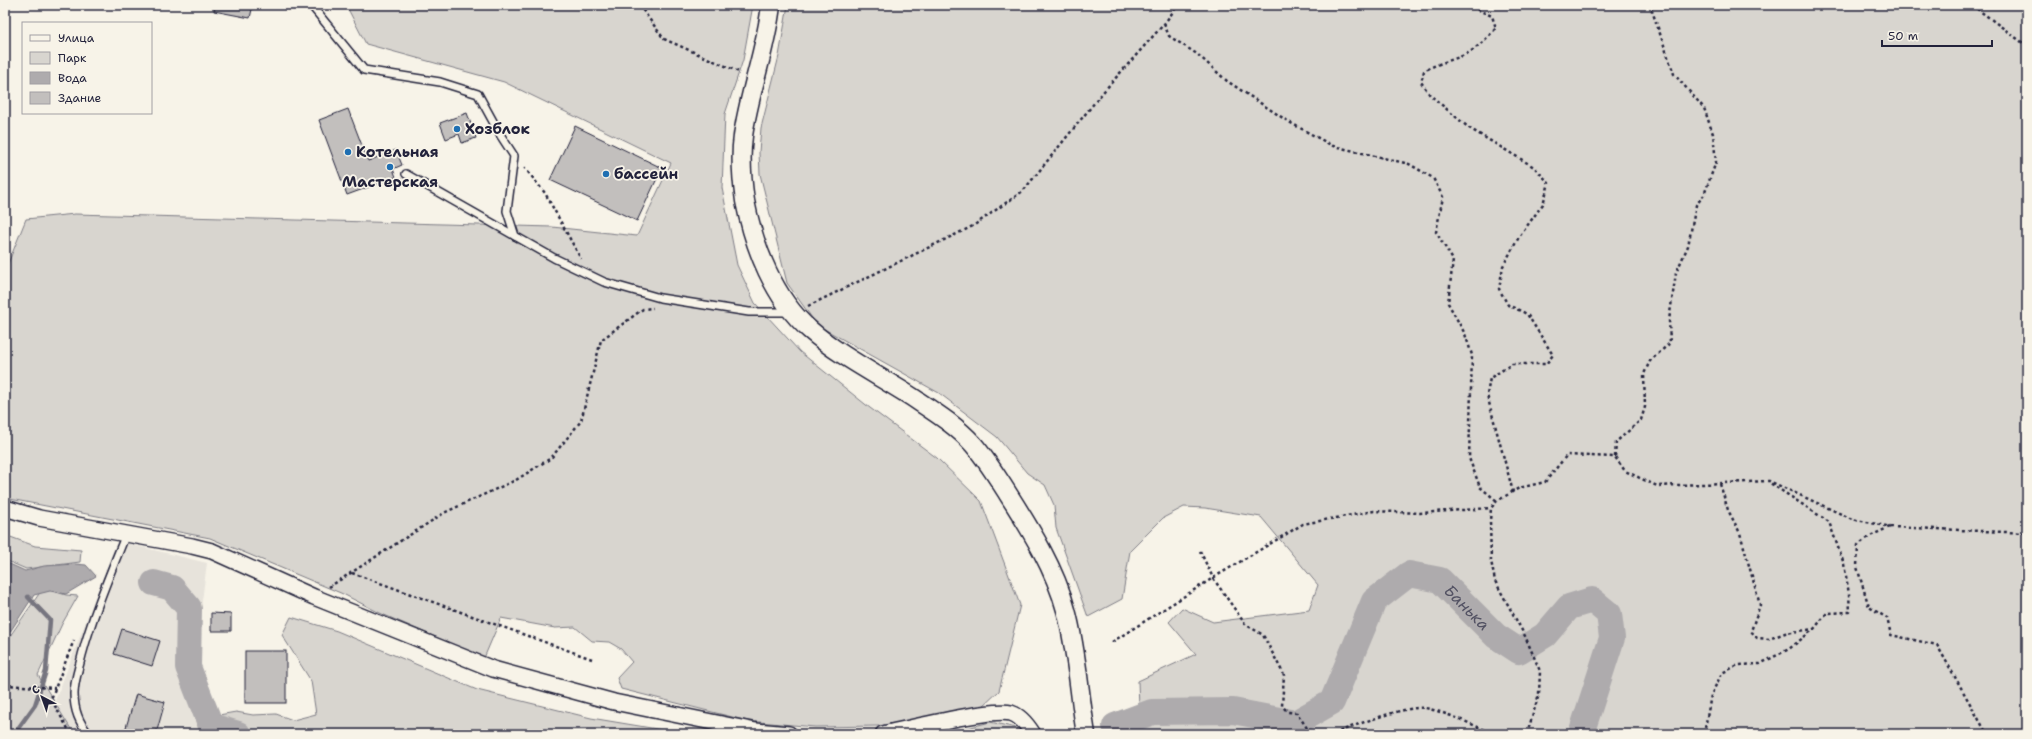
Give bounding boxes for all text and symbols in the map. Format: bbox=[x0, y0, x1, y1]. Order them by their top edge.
legend bbox=[22, 22, 152, 114]
scale bar bbox=[1882, 22, 1992, 48]
text: 50 m bbox=[1888, 28, 1918, 44]
text: Улица bbox=[58, 30, 95, 46]
text: Парк bbox=[58, 50, 87, 66]
text: Вода bbox=[58, 70, 87, 86]
text: Здание bbox=[58, 90, 102, 106]
place label: Хозблок bbox=[465, 119, 531, 139]
marker: Хозблок bbox=[452, 124, 462, 134]
place label: Котельная bbox=[356, 142, 439, 162]
marker: Котельная bbox=[343, 147, 353, 157]
marker: Мастерская bbox=[385, 162, 395, 172]
place label: бассейн bbox=[614, 164, 678, 184]
marker: бассейн bbox=[601, 169, 611, 179]
place label: Мастерская bbox=[342, 172, 438, 192]
water label: Банька bbox=[1440, 580, 1494, 635]
north arrow bbox=[22, 677, 62, 717]
text: С bbox=[28, 682, 43, 698]

